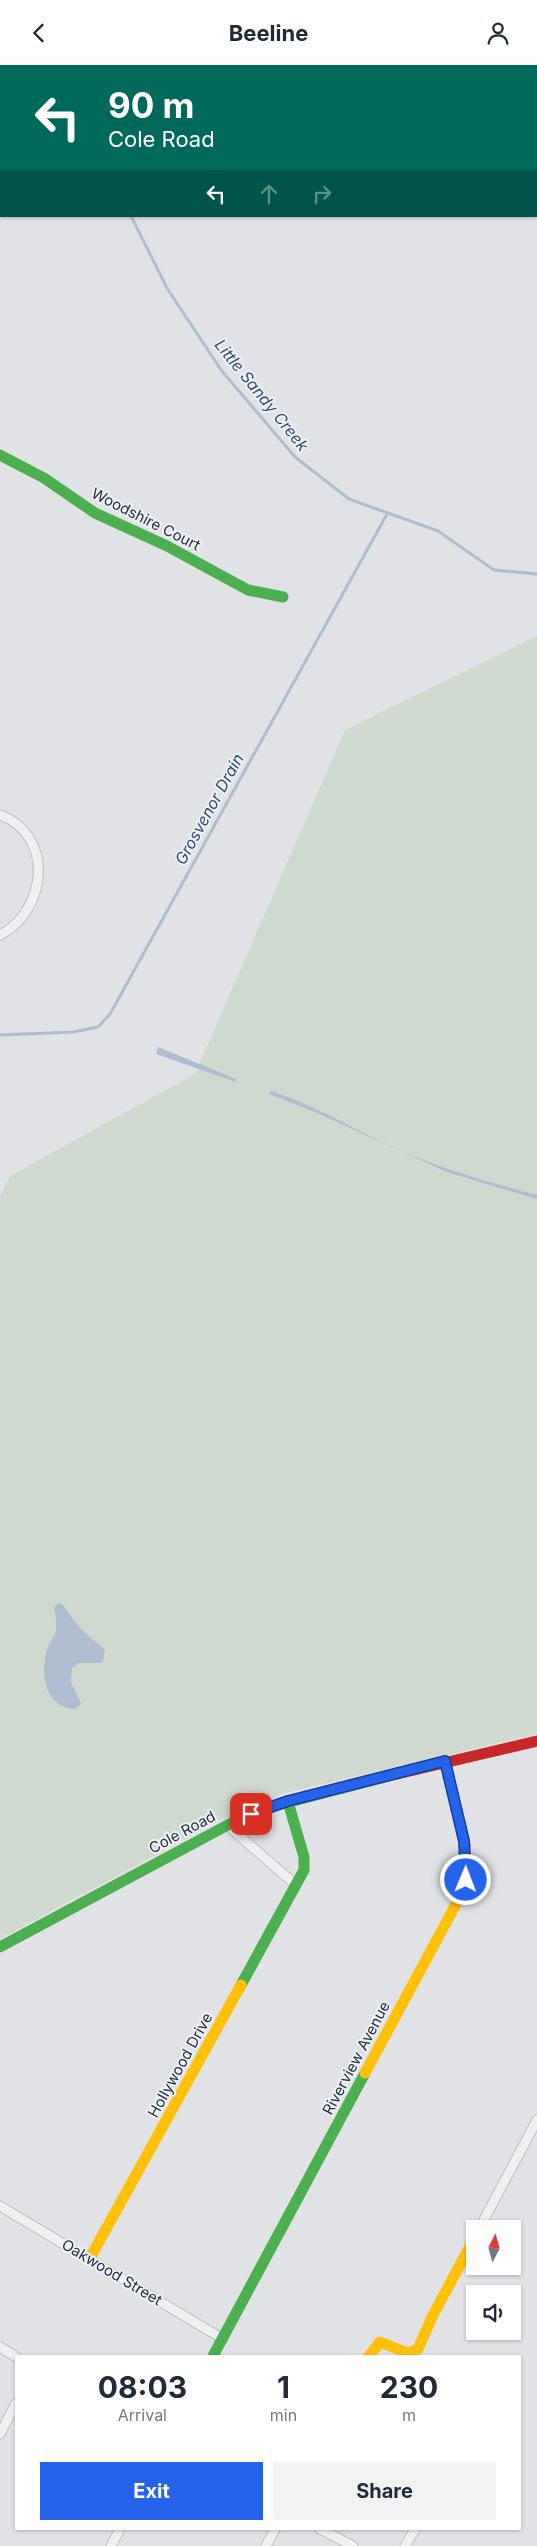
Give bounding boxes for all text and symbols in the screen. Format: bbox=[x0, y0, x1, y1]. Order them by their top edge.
icon: back bbox=[25, 19, 53, 47]
icon: person bbox=[484, 19, 512, 47]
text: Beeline bbox=[229, 20, 308, 46]
text: 90 m bbox=[108, 84, 195, 126]
icon: left bbox=[25, 85, 90, 150]
text: Cole Road bbox=[108, 126, 215, 152]
icon: left bbox=[202, 180, 230, 208]
icon: ahead bbox=[255, 180, 283, 208]
icon: right bbox=[308, 180, 336, 208]
water label: Little Sandy Creek bbox=[211, 335, 313, 455]
street label: Woodshire Court bbox=[88, 483, 204, 555]
water label: Grosvenor Drain bbox=[170, 750, 248, 868]
pin bbox=[230, 1793, 272, 1835]
icon: arrive bbox=[237, 1800, 265, 1828]
street label: Cole Road bbox=[145, 1807, 219, 1857]
position arrow bbox=[439, 1853, 491, 1905]
street label: Riverview Avenue bbox=[318, 1998, 394, 2118]
street label: Hollywood Drive bbox=[143, 2009, 217, 2121]
north arrow bbox=[466, 2220, 521, 2275]
map controls bbox=[466, 2220, 521, 2340]
street label: Oakwood Street bbox=[58, 2235, 166, 2310]
button: sound bbox=[466, 2285, 521, 2340]
text: 08:03 bbox=[98, 2369, 187, 2405]
text: 1 bbox=[277, 2369, 290, 2405]
text: 230 bbox=[380, 2369, 438, 2405]
text: Arrival bbox=[118, 2405, 167, 2425]
text: min bbox=[270, 2405, 297, 2425]
text: m bbox=[402, 2405, 416, 2425]
button: Exit bbox=[40, 2462, 263, 2520]
button: Share bbox=[273, 2462, 496, 2520]

